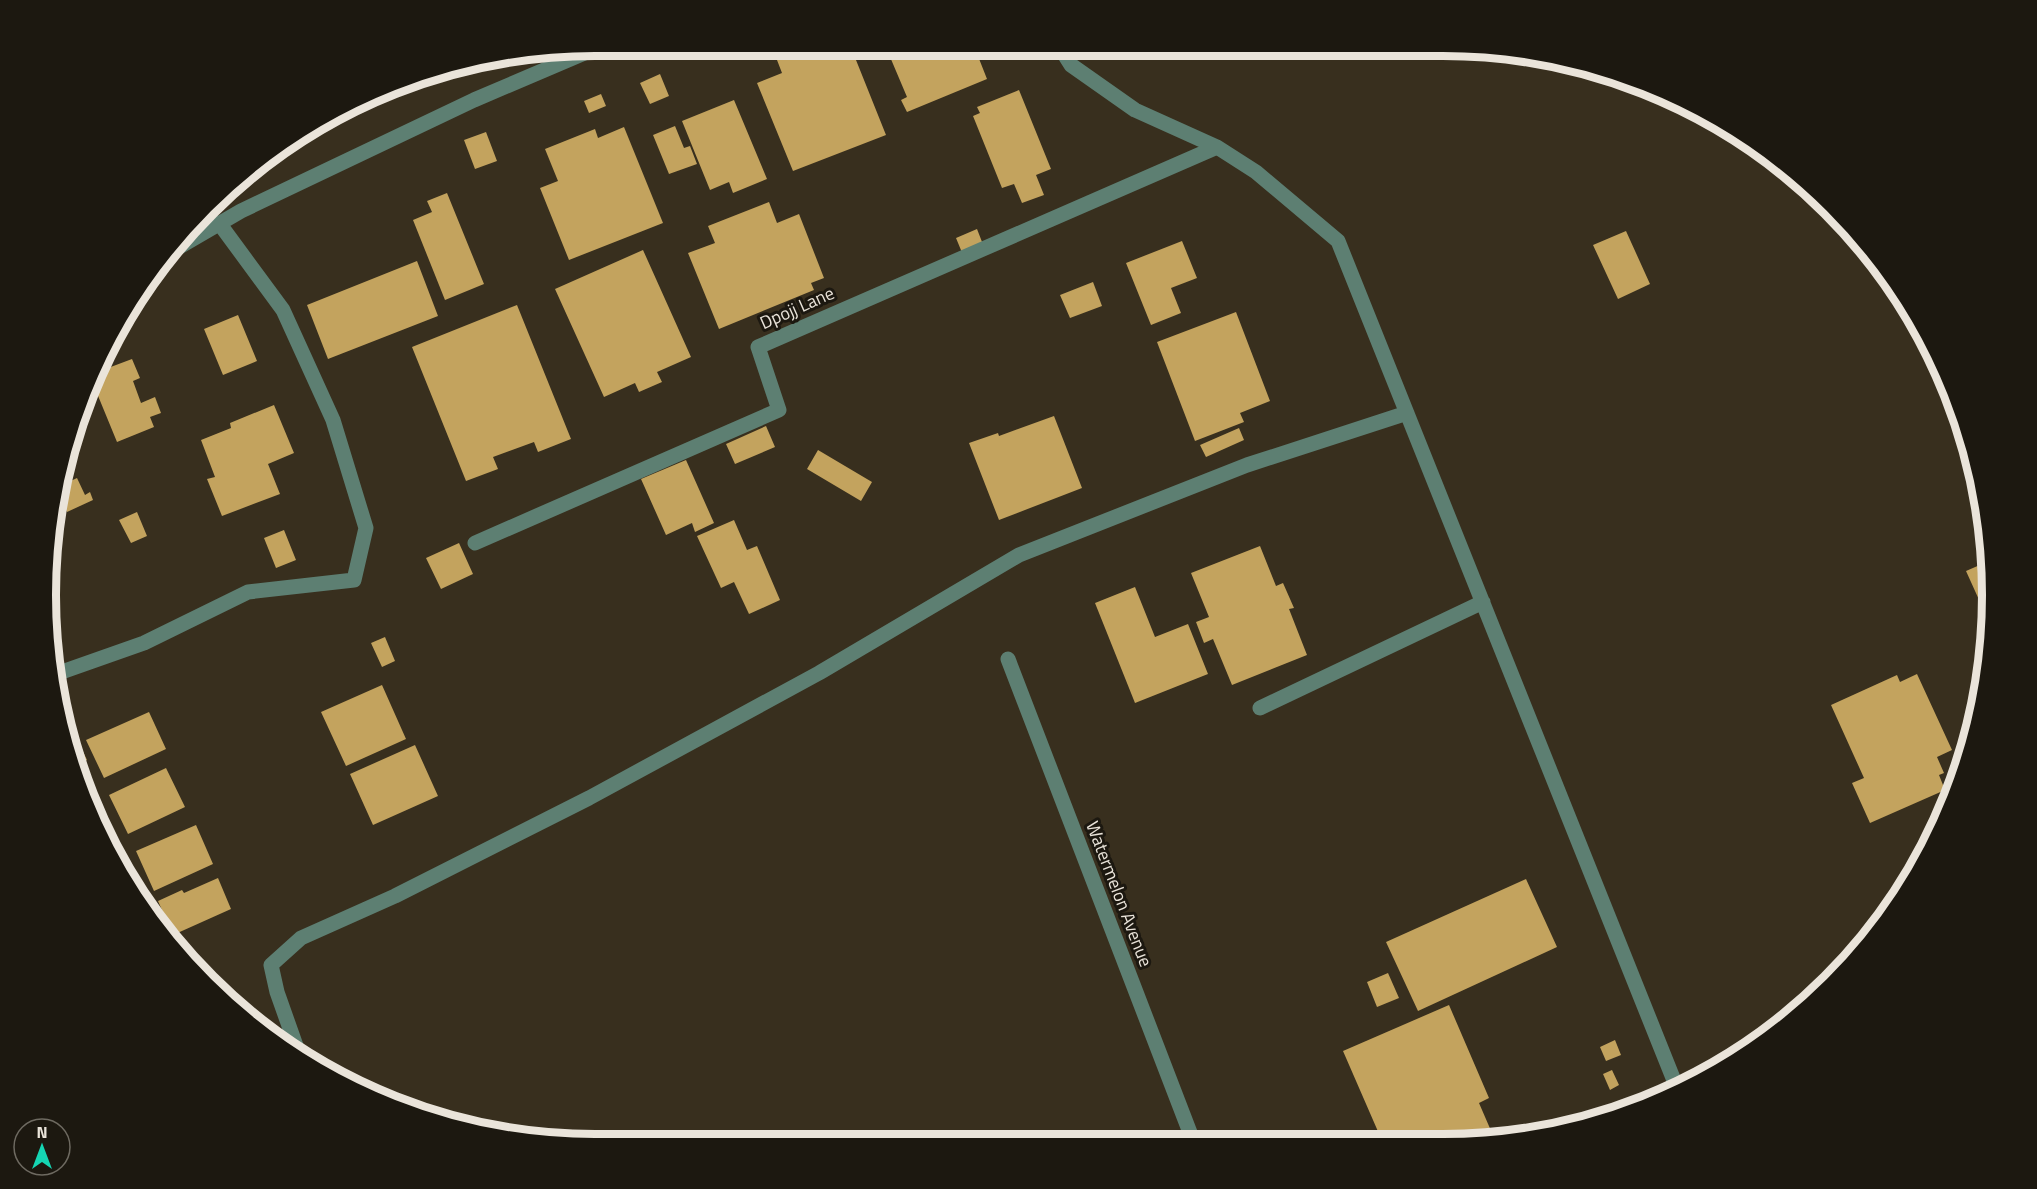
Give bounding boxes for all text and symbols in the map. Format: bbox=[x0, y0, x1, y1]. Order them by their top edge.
street label: Dpojj Lane bbox=[755, 279, 838, 336]
street label: Watermelon Avenue bbox=[1079, 817, 1160, 971]
north arrow bbox=[12, 1117, 72, 1177]
text: N bbox=[36, 1120, 48, 1144]

